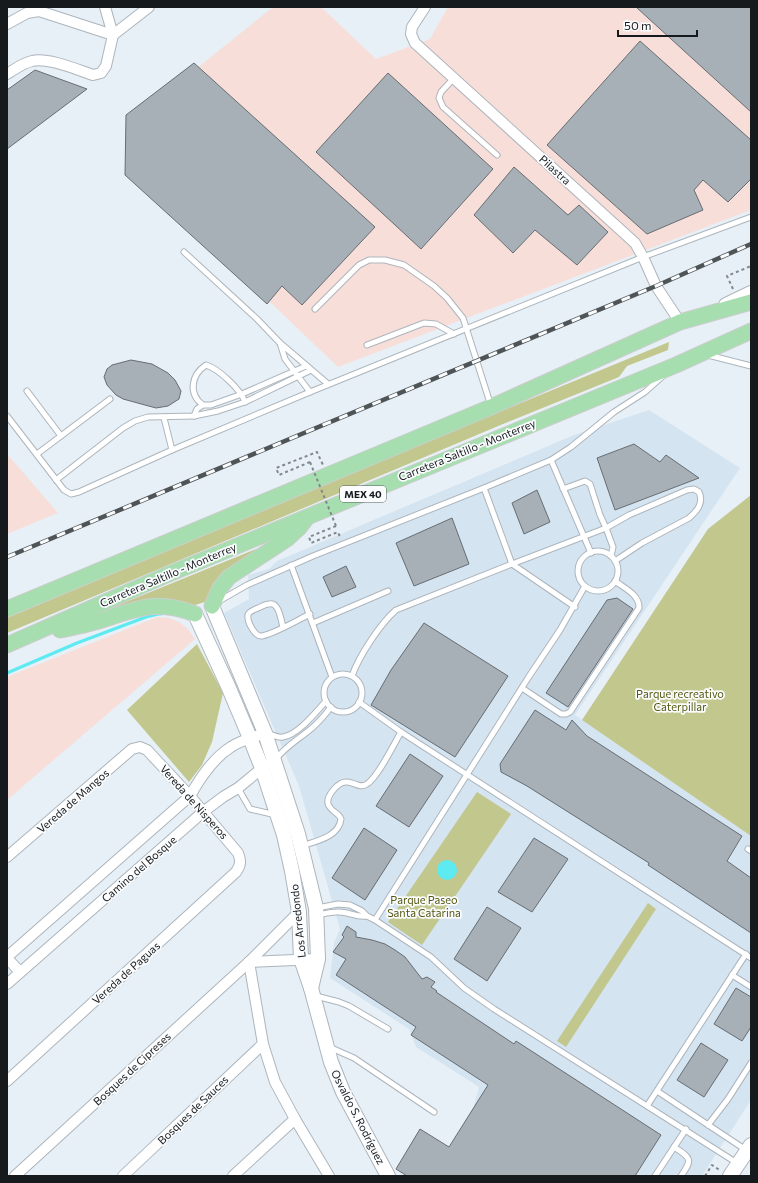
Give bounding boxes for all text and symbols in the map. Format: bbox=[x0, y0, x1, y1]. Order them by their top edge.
scale bar bbox=[618, 12, 697, 38]
text: 50 m bbox=[624, 18, 652, 32]
street label: Pilastra bbox=[537, 152, 574, 187]
street label: Carretera Saltillo - Monterrey bbox=[396, 416, 538, 483]
road number: MEX 40 bbox=[340, 486, 386, 502]
street label: Carretera Saltillo - Monterrey bbox=[98, 540, 238, 609]
park label: Parque recreativo Caterpillar bbox=[636, 687, 724, 713]
street label: Vereda de Nisperos bbox=[158, 762, 231, 841]
street label: Vereda de Mangos bbox=[34, 766, 111, 835]
street label: Camino del Bosque bbox=[99, 833, 179, 905]
street label: Los Arredondo bbox=[287, 883, 308, 959]
park label: Parque Paseo Santa Catarina bbox=[387, 893, 461, 919]
street label: Vereda de Paguas bbox=[89, 939, 162, 1006]
street label: Bosques de Cipreses bbox=[90, 1029, 173, 1108]
street label: Osvaldo S. Rodríguez bbox=[329, 1067, 388, 1167]
street label: Bosques de Sauces bbox=[155, 1073, 231, 1147]

